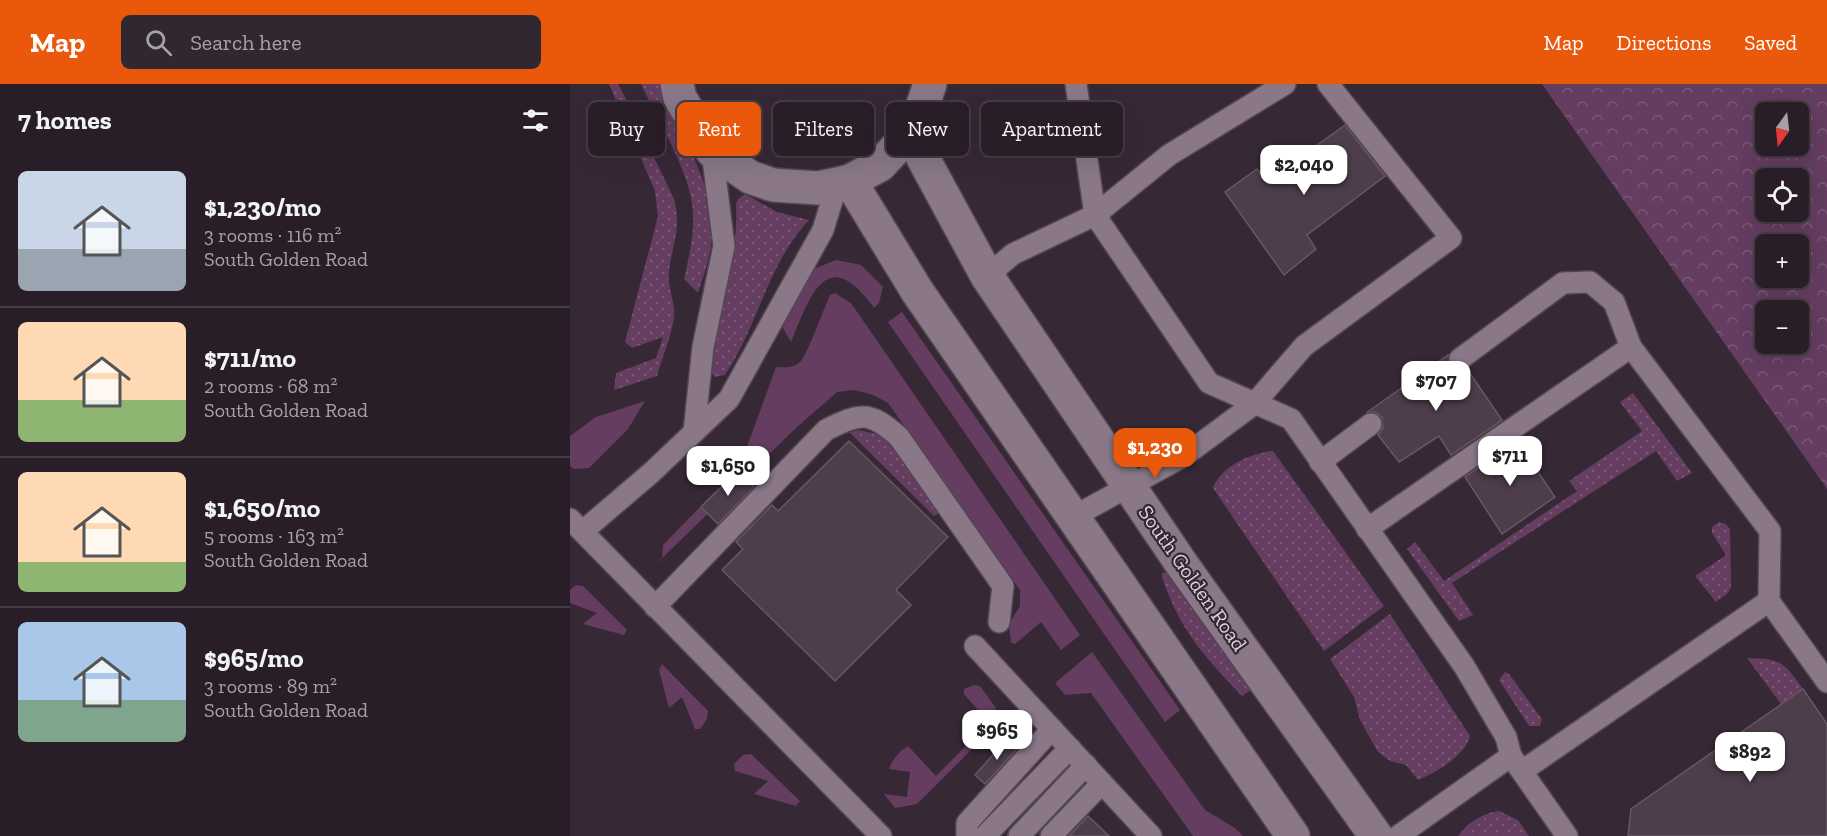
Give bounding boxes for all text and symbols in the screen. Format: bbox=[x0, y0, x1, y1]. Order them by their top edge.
search box bbox=[121, 15, 541, 69]
text: Map bbox=[30, 26, 85, 59]
icon: search bbox=[142, 26, 175, 59]
text: Search here bbox=[190, 29, 302, 56]
text: Map bbox=[1544, 30, 1584, 55]
text: Directions bbox=[1617, 30, 1711, 55]
text: Saved bbox=[1744, 30, 1797, 55]
chip: Buy bbox=[588, 102, 665, 156]
chip: Rent bbox=[677, 102, 761, 156]
chip: Filters bbox=[773, 102, 874, 156]
chip: New bbox=[886, 102, 969, 156]
chip: Apartment bbox=[981, 102, 1123, 156]
north arrow bbox=[1755, 102, 1809, 156]
map controls bbox=[1755, 102, 1809, 354]
text: 7 homes bbox=[18, 104, 112, 136]
icon: filters bbox=[519, 104, 552, 137]
pin: $2,040 bbox=[1255, 145, 1353, 196]
text: $2,040 bbox=[1274, 152, 1334, 176]
button: locate bbox=[1755, 168, 1809, 222]
text: $1,230/mo bbox=[204, 191, 321, 223]
icon: home bbox=[66, 195, 138, 267]
text: 3 rooms · 116 m² bbox=[204, 223, 341, 247]
button: + bbox=[1755, 234, 1809, 288]
text: South Golden Road bbox=[204, 247, 368, 271]
button: − bbox=[1755, 300, 1809, 354]
text: $711/mo bbox=[204, 342, 296, 374]
icon: home bbox=[66, 346, 138, 418]
pin: $707 bbox=[1400, 361, 1472, 412]
text: $707 bbox=[1415, 368, 1457, 392]
text: 2 rooms · 68 m² bbox=[204, 374, 337, 398]
text: South Golden Road bbox=[204, 398, 368, 422]
pin: $1,230 bbox=[1106, 428, 1204, 479]
text: $1,230 bbox=[1127, 435, 1183, 459]
pin: $711 bbox=[1474, 436, 1546, 487]
text: $711 bbox=[1492, 443, 1528, 467]
pin: $1,650 bbox=[679, 446, 777, 497]
text: $1,650 bbox=[701, 453, 755, 477]
text: $1,650/mo bbox=[204, 492, 320, 524]
icon: home bbox=[66, 496, 138, 568]
street label: South Golden Road bbox=[1133, 500, 1253, 656]
text: 5 rooms · 163 m² bbox=[204, 524, 344, 548]
text: South Golden Road bbox=[204, 548, 368, 572]
text: $965/mo bbox=[204, 642, 304, 674]
icon: home bbox=[66, 646, 138, 718]
text: 3 rooms · 89 m² bbox=[204, 674, 337, 698]
text: South Golden Road bbox=[204, 698, 368, 722]
pin: $965 bbox=[961, 710, 1033, 761]
text: $965 bbox=[976, 717, 1018, 741]
pin: $892 bbox=[1714, 732, 1786, 783]
text: $892 bbox=[1729, 739, 1771, 763]

